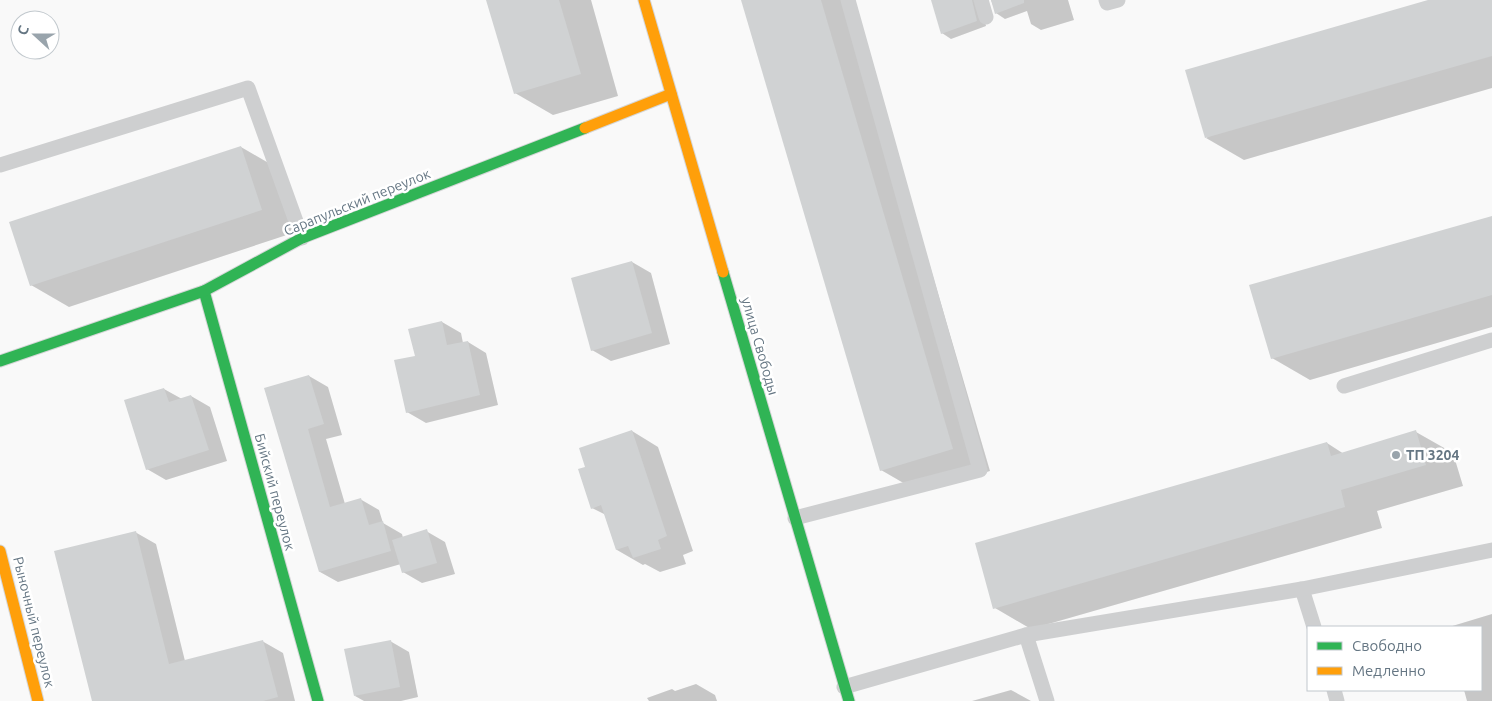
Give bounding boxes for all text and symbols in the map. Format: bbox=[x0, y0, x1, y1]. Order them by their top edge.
north arrow bbox=[10, 10, 60, 60]
text: С bbox=[14, 23, 32, 37]
street label: Сарапульский переулок bbox=[281, 165, 433, 239]
street label: улица Свободы bbox=[738, 295, 782, 397]
street label: Бийский переулок bbox=[252, 432, 298, 552]
place label: ТП 3204 bbox=[1406, 447, 1459, 463]
marker: ТП 3204 bbox=[1390, 449, 1402, 461]
street label: Рыночный переулок bbox=[10, 555, 58, 689]
legend bbox=[1307, 626, 1482, 691]
text: Свободно bbox=[1352, 637, 1422, 654]
text: Медленно bbox=[1352, 662, 1426, 679]

